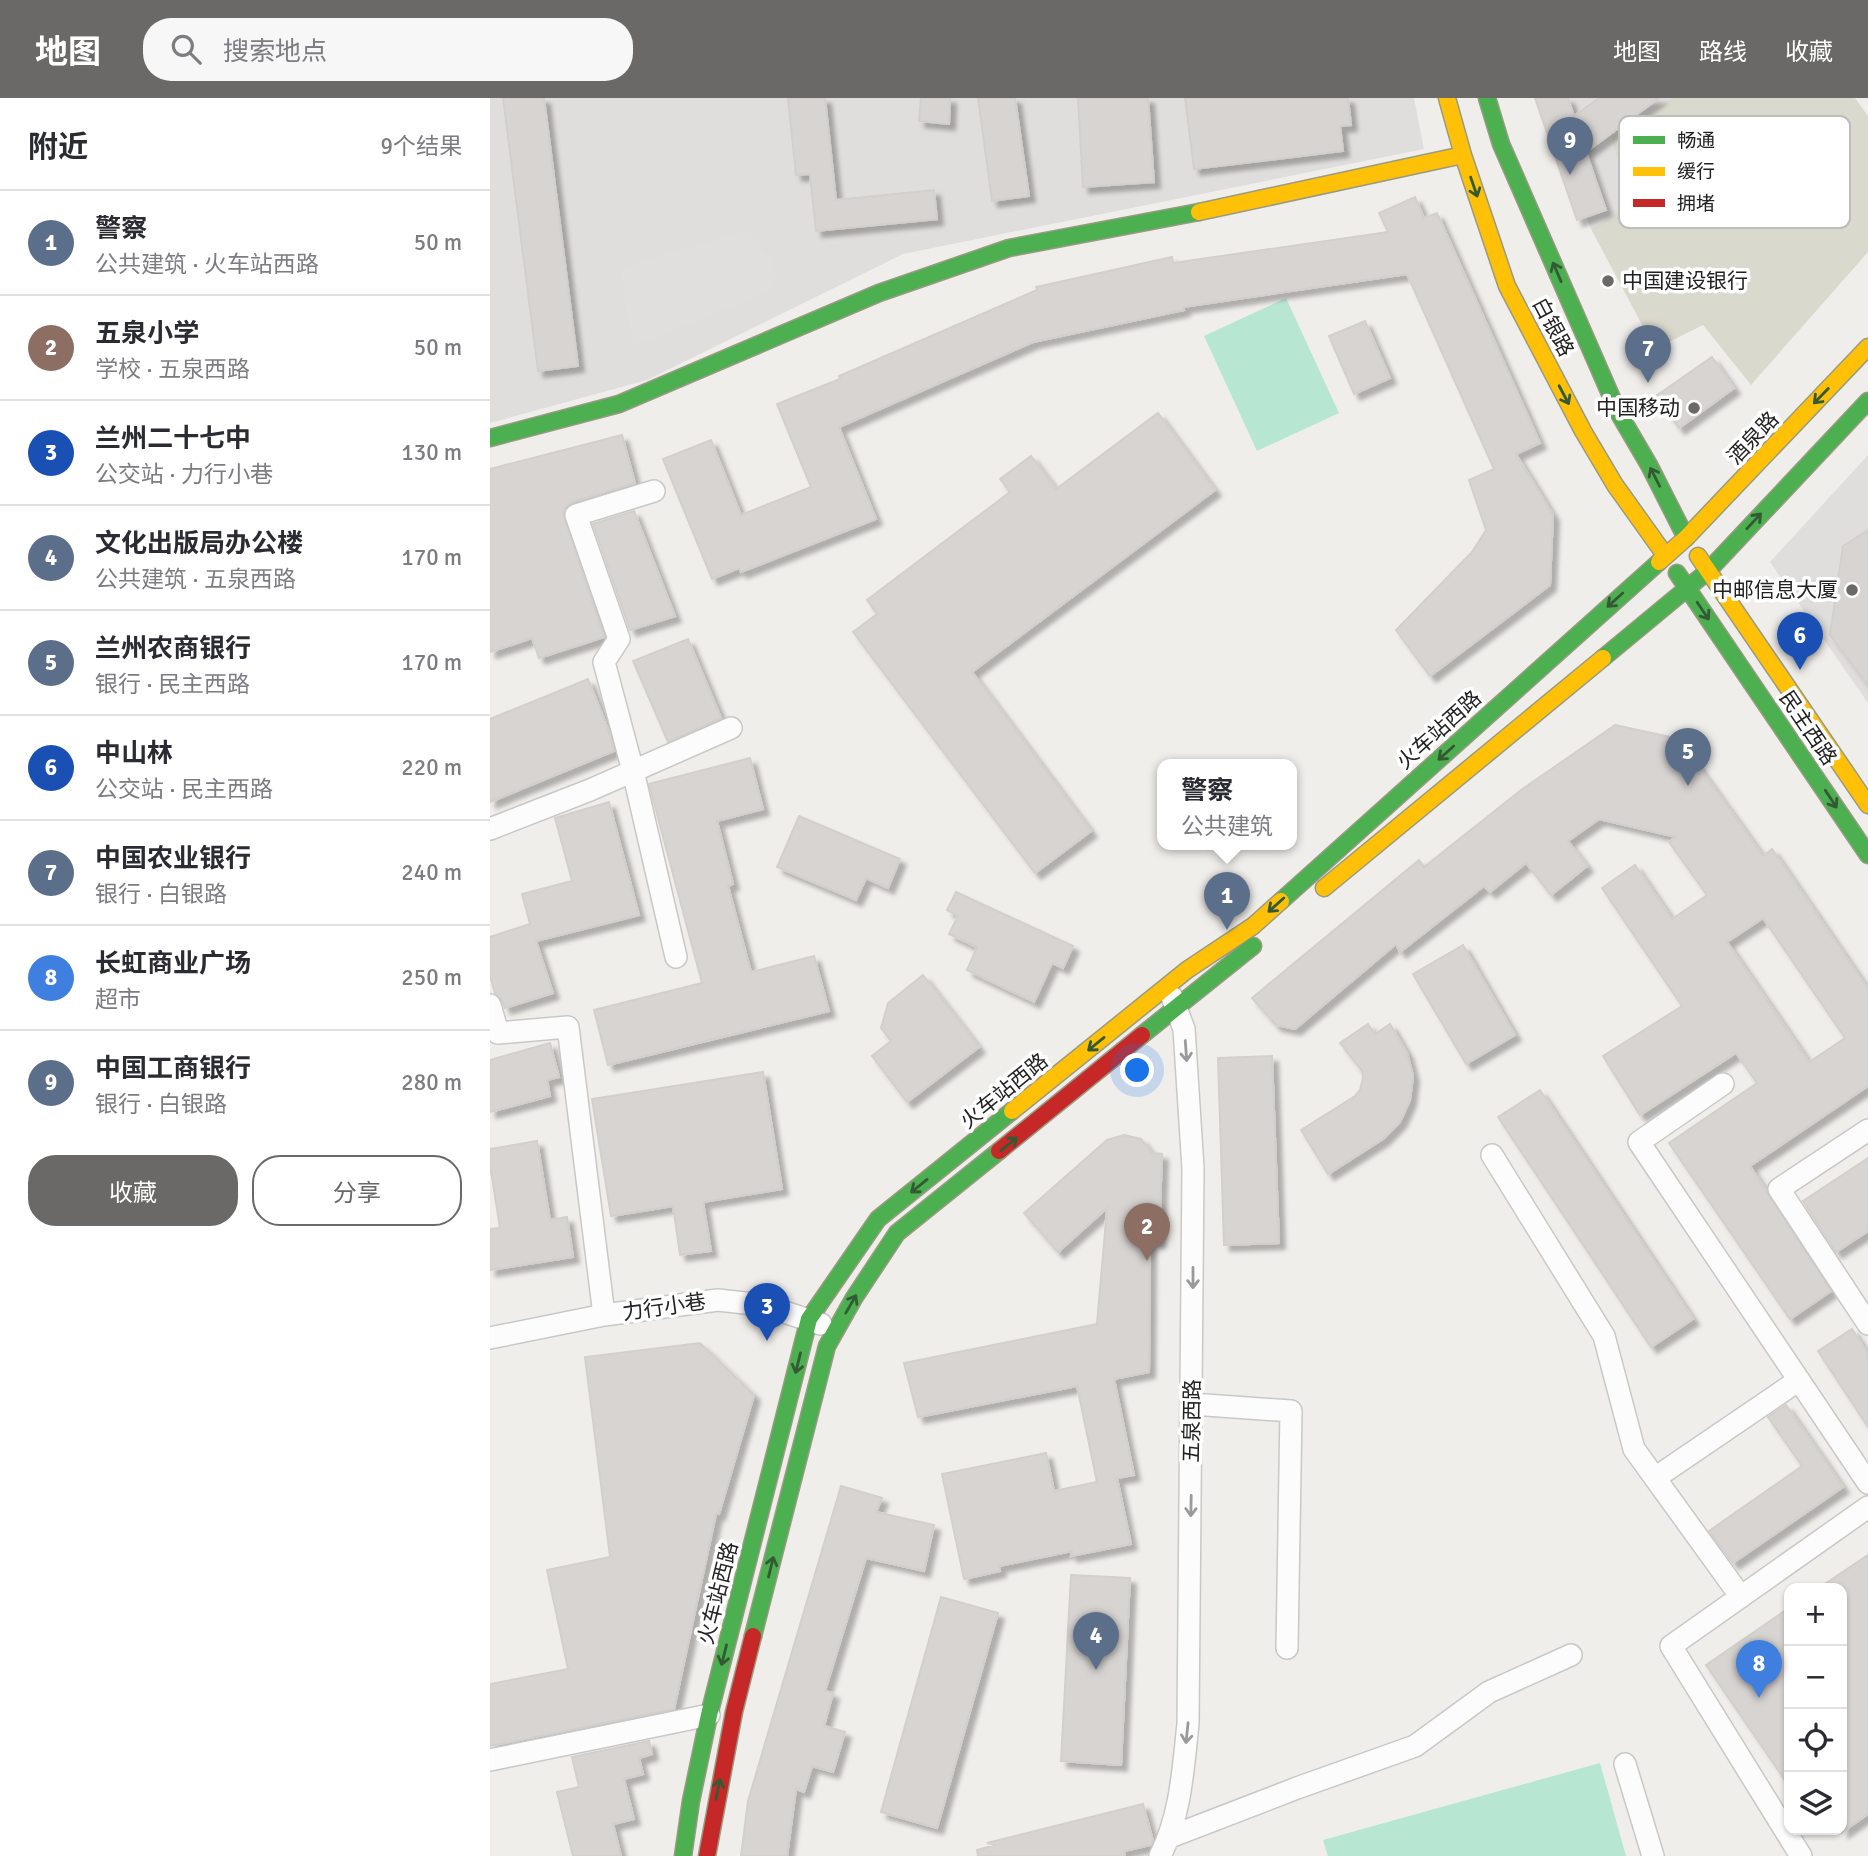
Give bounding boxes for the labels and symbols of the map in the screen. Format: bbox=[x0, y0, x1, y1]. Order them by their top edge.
legend bbox=[1619, 116, 1850, 228]
pin: 9 bbox=[1547, 117, 1593, 175]
text: 畅通 bbox=[1677, 129, 1715, 153]
text: 缓行 bbox=[1677, 160, 1715, 184]
one-way arrow bbox=[1469, 175, 1481, 197]
text: 拥堵 bbox=[1677, 192, 1715, 216]
one-way arrow bbox=[1550, 262, 1563, 284]
place label: 中国建设银行 bbox=[1622, 268, 1748, 294]
marker: 中国建设银行 bbox=[1600, 273, 1616, 289]
street label: 白银路 bbox=[1527, 293, 1579, 361]
pin: 7 bbox=[1625, 325, 1671, 383]
one-way arrow bbox=[1558, 384, 1572, 405]
one-way arrow bbox=[1812, 387, 1829, 404]
place label: 中国移动 bbox=[1596, 395, 1680, 421]
marker: 中国移动 bbox=[1686, 400, 1702, 416]
street label: 酒泉路 bbox=[1722, 406, 1784, 470]
one-way arrow bbox=[1648, 467, 1662, 488]
one-way arrow bbox=[1746, 513, 1763, 530]
place label: 中邮信息大厦 bbox=[1712, 577, 1838, 603]
marker: 中邮信息大厦 bbox=[1844, 582, 1860, 598]
one-way arrow bbox=[1606, 592, 1624, 608]
one-way arrow bbox=[1697, 601, 1711, 621]
pin: 6 bbox=[1777, 612, 1823, 670]
street label: 火车站西路 bbox=[1391, 685, 1487, 775]
street label: 民主西路 bbox=[1774, 686, 1842, 770]
pin: 5 bbox=[1665, 728, 1711, 786]
one-way arrow bbox=[1437, 745, 1455, 761]
one-way arrow bbox=[1825, 789, 1839, 809]
pin: 1 bbox=[1204, 872, 1250, 930]
one-way arrow bbox=[1268, 897, 1286, 913]
one-way arrow bbox=[1088, 1036, 1106, 1051]
one-way arrow bbox=[1179, 1039, 1192, 1062]
street label: 火车站西路 bbox=[955, 1048, 1053, 1134]
your location bbox=[1120, 1053, 1154, 1087]
one-way arrow bbox=[999, 1136, 1017, 1152]
one-way arrow bbox=[910, 1179, 928, 1194]
pin: 2 bbox=[1124, 1203, 1170, 1261]
one-way arrow bbox=[1186, 1266, 1200, 1289]
pin: 3 bbox=[744, 1283, 790, 1341]
street label: 力行小巷 bbox=[621, 1288, 707, 1326]
one-way arrow bbox=[844, 1295, 858, 1315]
one-way arrow bbox=[791, 1351, 804, 1374]
street label: 五泉西路 bbox=[1178, 1379, 1206, 1463]
one-way arrow bbox=[1184, 1494, 1198, 1517]
street label: 火车站西路 bbox=[693, 1539, 743, 1647]
one-way arrow bbox=[765, 1556, 778, 1579]
pin: 4 bbox=[1073, 1612, 1119, 1670]
pin: 8 bbox=[1736, 1640, 1782, 1698]
one-way arrow bbox=[717, 1643, 730, 1666]
one-way arrow bbox=[1180, 1721, 1193, 1744]
one-way arrow bbox=[712, 1778, 726, 1801]

